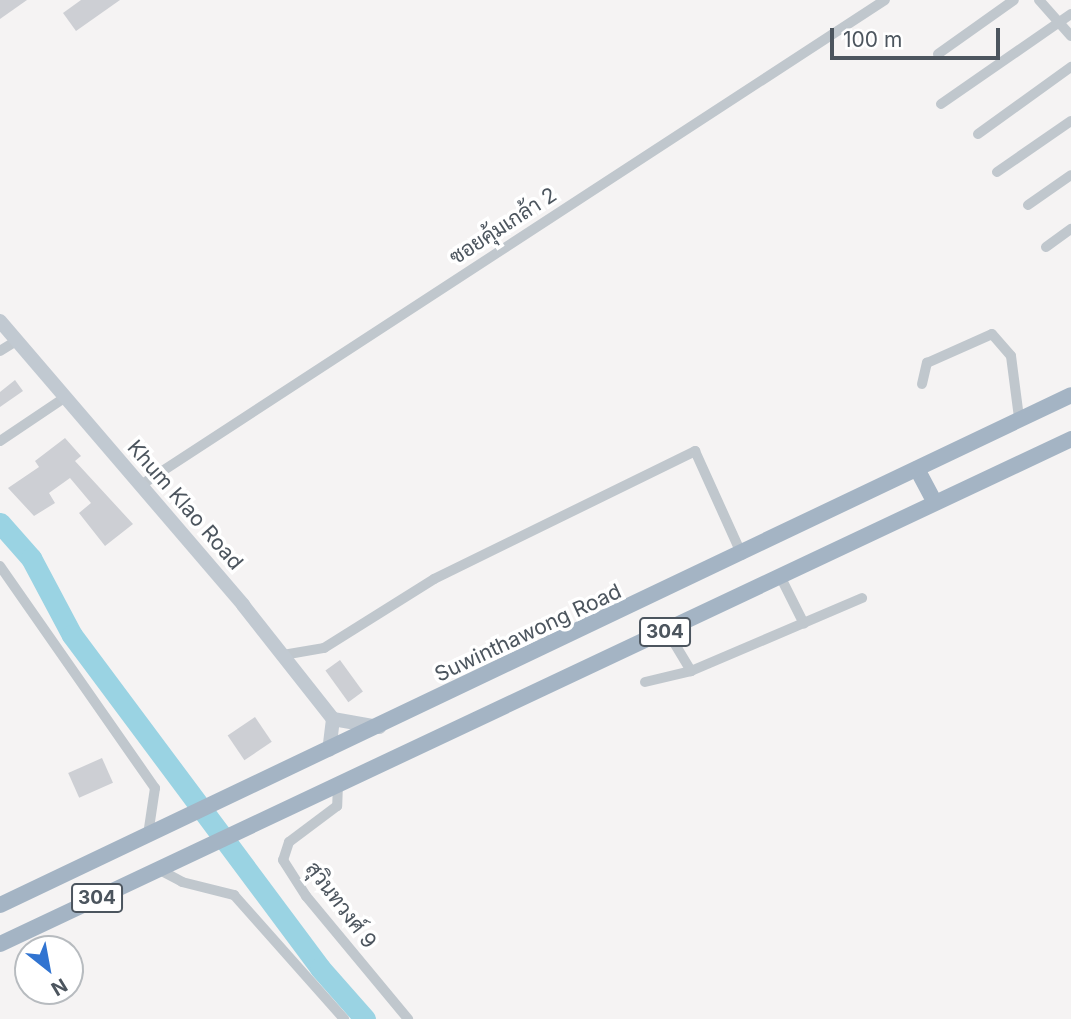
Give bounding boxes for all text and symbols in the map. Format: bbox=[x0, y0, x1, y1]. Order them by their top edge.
scale bar bbox=[833, 14, 1003, 58]
text: 100 m bbox=[843, 27, 902, 52]
street label: ซอยคุ้มเกล้า 2 bbox=[445, 182, 561, 270]
street label: Khum Klao Road bbox=[122, 435, 248, 575]
street label: Suwinthawong Road bbox=[431, 579, 625, 687]
road number: 304 bbox=[639, 617, 691, 648]
street label: สุวินทวงศ์ 9 bbox=[300, 857, 382, 953]
road number: 304 bbox=[71, 882, 123, 914]
north arrow bbox=[14, 935, 84, 1005]
text: N bbox=[47, 973, 71, 1000]

